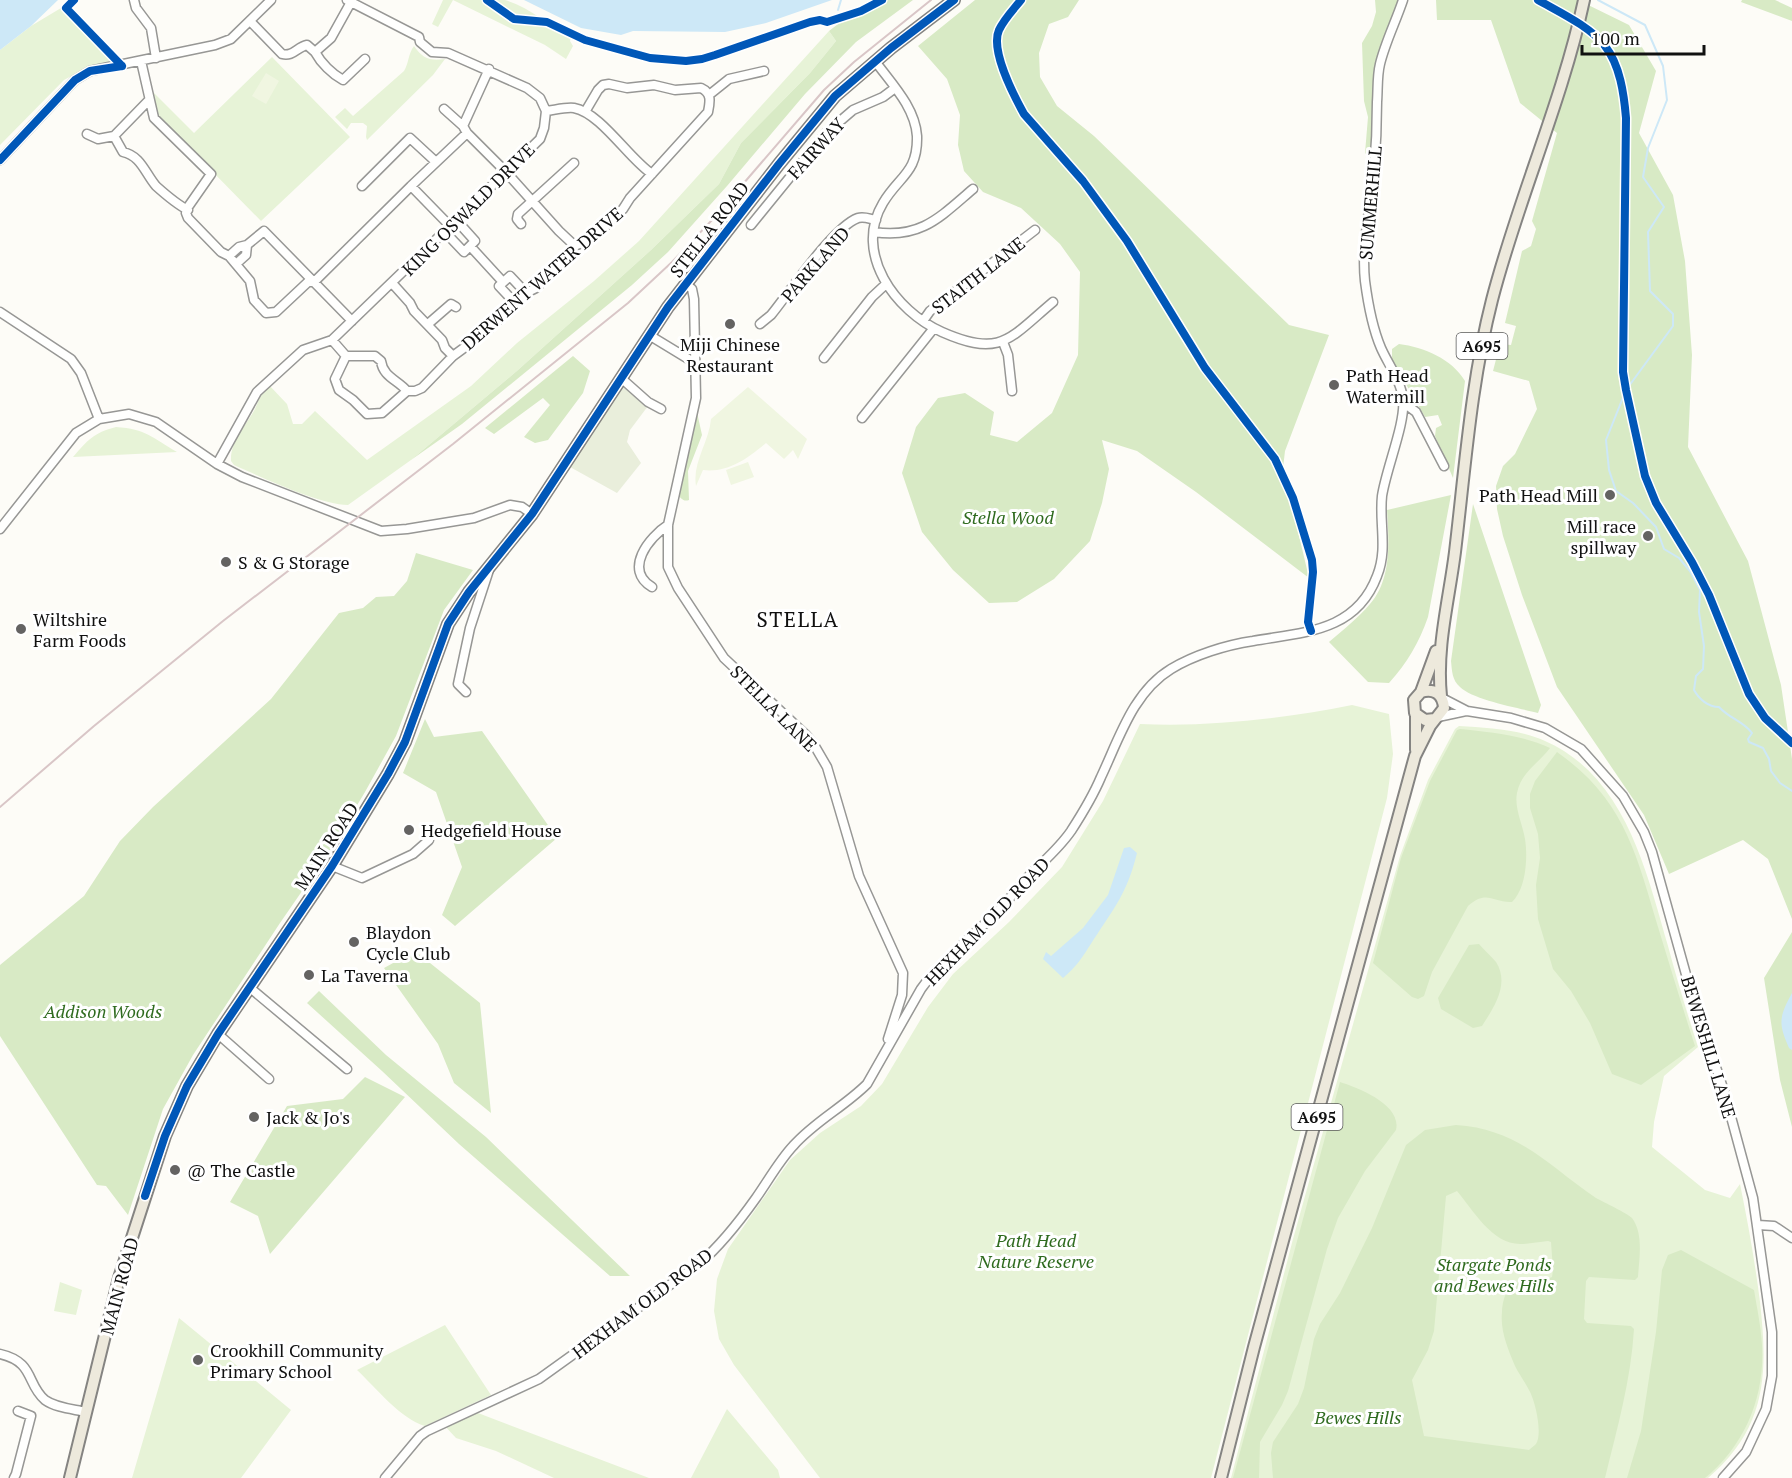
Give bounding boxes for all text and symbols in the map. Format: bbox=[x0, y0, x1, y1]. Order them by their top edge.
scale bar bbox=[1582, 18, 1704, 56]
text: 100 m bbox=[1591, 26, 1640, 50]
street label: FAIRWAY bbox=[782, 112, 850, 184]
street label: KING OSWALD DRIVE bbox=[396, 137, 540, 281]
street label: SUMMERHILL bbox=[1353, 145, 1387, 261]
street label: STELLA ROAD bbox=[664, 176, 754, 282]
street label: DERWENT WATER DRIVE bbox=[456, 201, 628, 355]
street label: PARKLAND bbox=[775, 221, 855, 307]
street label: STAITH LANE bbox=[926, 231, 1030, 319]
marker: Miji Chinese Restaurant bbox=[723, 317, 737, 331]
place label: Miji Chinese Restaurant bbox=[680, 332, 780, 377]
road number: A695 bbox=[1456, 333, 1508, 359]
place label: Path Head Watermill bbox=[1346, 363, 1429, 408]
marker: Path Head Watermill bbox=[1327, 378, 1341, 392]
place label: Path Head Mill bbox=[1479, 483, 1598, 507]
marker: Path Head Mill bbox=[1603, 488, 1617, 502]
park label: Stella Wood bbox=[962, 505, 1054, 529]
place label: Mill race spillway bbox=[1567, 514, 1637, 559]
marker: Mill race spillway bbox=[1641, 529, 1655, 543]
place label: S & G Storage bbox=[238, 550, 350, 574]
marker: S & G Storage bbox=[219, 555, 233, 569]
district label: STELLA bbox=[757, 605, 839, 633]
place label: Wiltshire Farm Foods bbox=[33, 607, 126, 652]
marker: Wiltshire Farm Foods bbox=[14, 622, 28, 636]
street label: STELLA LANE bbox=[725, 659, 823, 757]
street label: MAIN ROAD bbox=[289, 797, 363, 895]
place label: Hedgefield House bbox=[421, 818, 562, 842]
marker: Hedgefield House bbox=[402, 823, 416, 837]
street label: HEXHAM OLD ROAD bbox=[919, 852, 1055, 990]
place label: Blaydon Cycle Club bbox=[366, 920, 450, 965]
marker: Blaydon Cycle Club bbox=[347, 935, 361, 949]
place label: La Taverna bbox=[321, 963, 409, 987]
marker: La Taverna bbox=[302, 968, 316, 982]
street label: BEWESHILL LANE bbox=[1676, 973, 1742, 1121]
park label: Addison Woods bbox=[43, 999, 162, 1023]
road number: A695 bbox=[1292, 1104, 1342, 1130]
place label: Jack & Jo's bbox=[266, 1105, 350, 1129]
marker: Jack & Jo's bbox=[247, 1110, 261, 1124]
place label: @ The Castle bbox=[187, 1158, 295, 1182]
marker: @ The Castle bbox=[168, 1163, 182, 1177]
park label: Path Head Nature Reserve bbox=[977, 1228, 1094, 1273]
street label: MAIN ROAD bbox=[94, 1235, 144, 1337]
street label: HEXHAM OLD ROAD bbox=[567, 1242, 717, 1364]
park label: Stargate Ponds and Bewes Hills bbox=[1434, 1252, 1554, 1297]
place label: Crookhill Community Primary School bbox=[210, 1338, 384, 1383]
marker: Crookhill Community Primary School bbox=[191, 1353, 205, 1367]
park label: Bewes Hills bbox=[1314, 1405, 1401, 1429]

